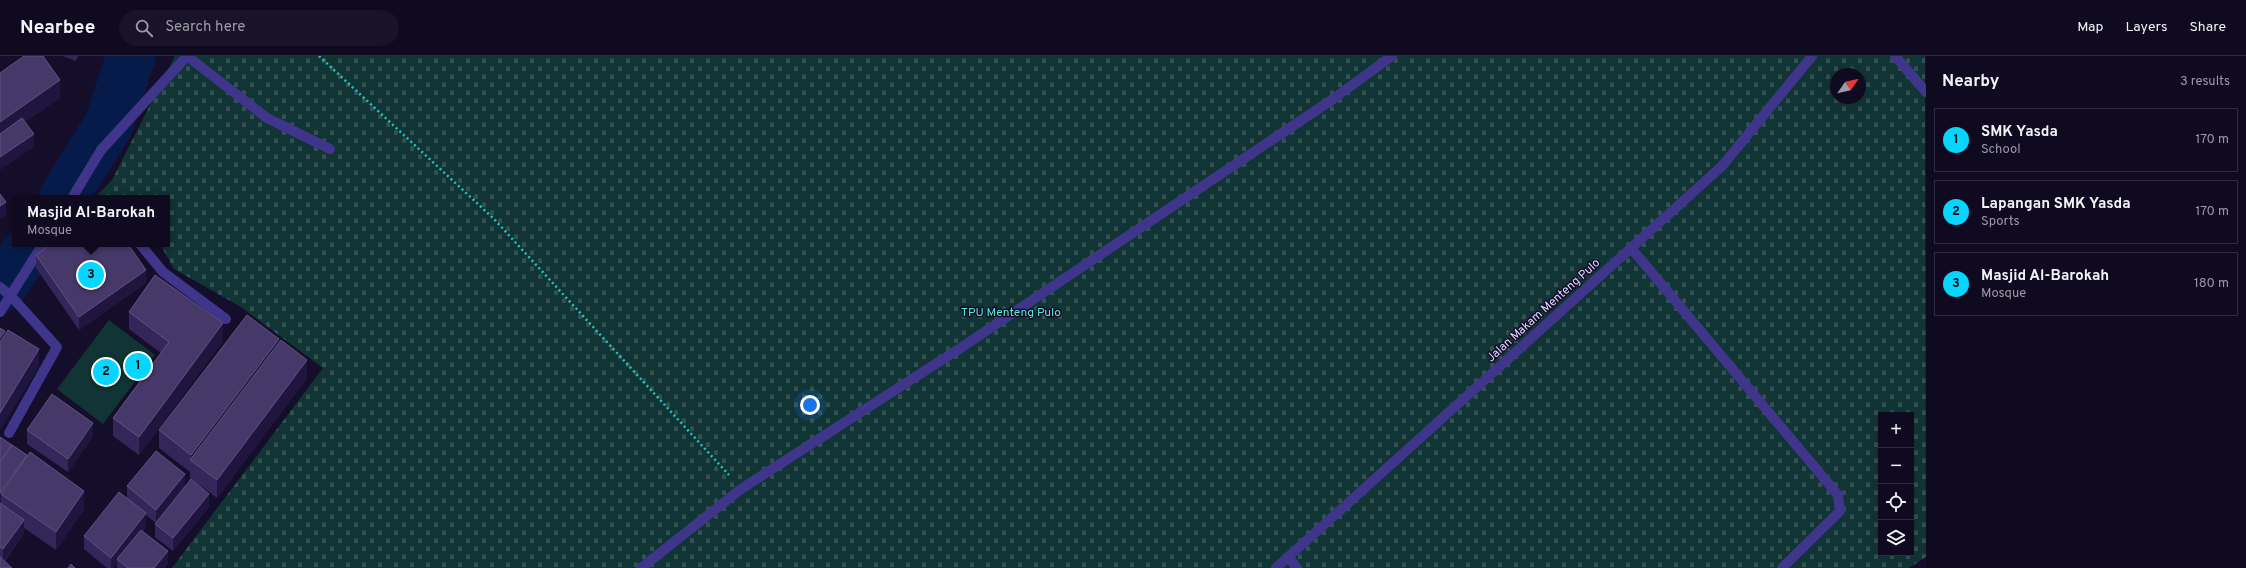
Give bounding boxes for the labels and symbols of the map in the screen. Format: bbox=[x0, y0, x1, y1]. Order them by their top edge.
north arrow bbox=[1830, 68, 1866, 104]
street label: Jalan Makam Menteng Pulo bbox=[1484, 255, 1604, 366]
pin: 3 bbox=[78, 260, 104, 290]
park label: TPU Menteng Pulo bbox=[961, 305, 1061, 321]
pin: 1 bbox=[125, 351, 151, 381]
pin: 2 bbox=[93, 357, 119, 387]
your location bbox=[800, 395, 820, 415]

